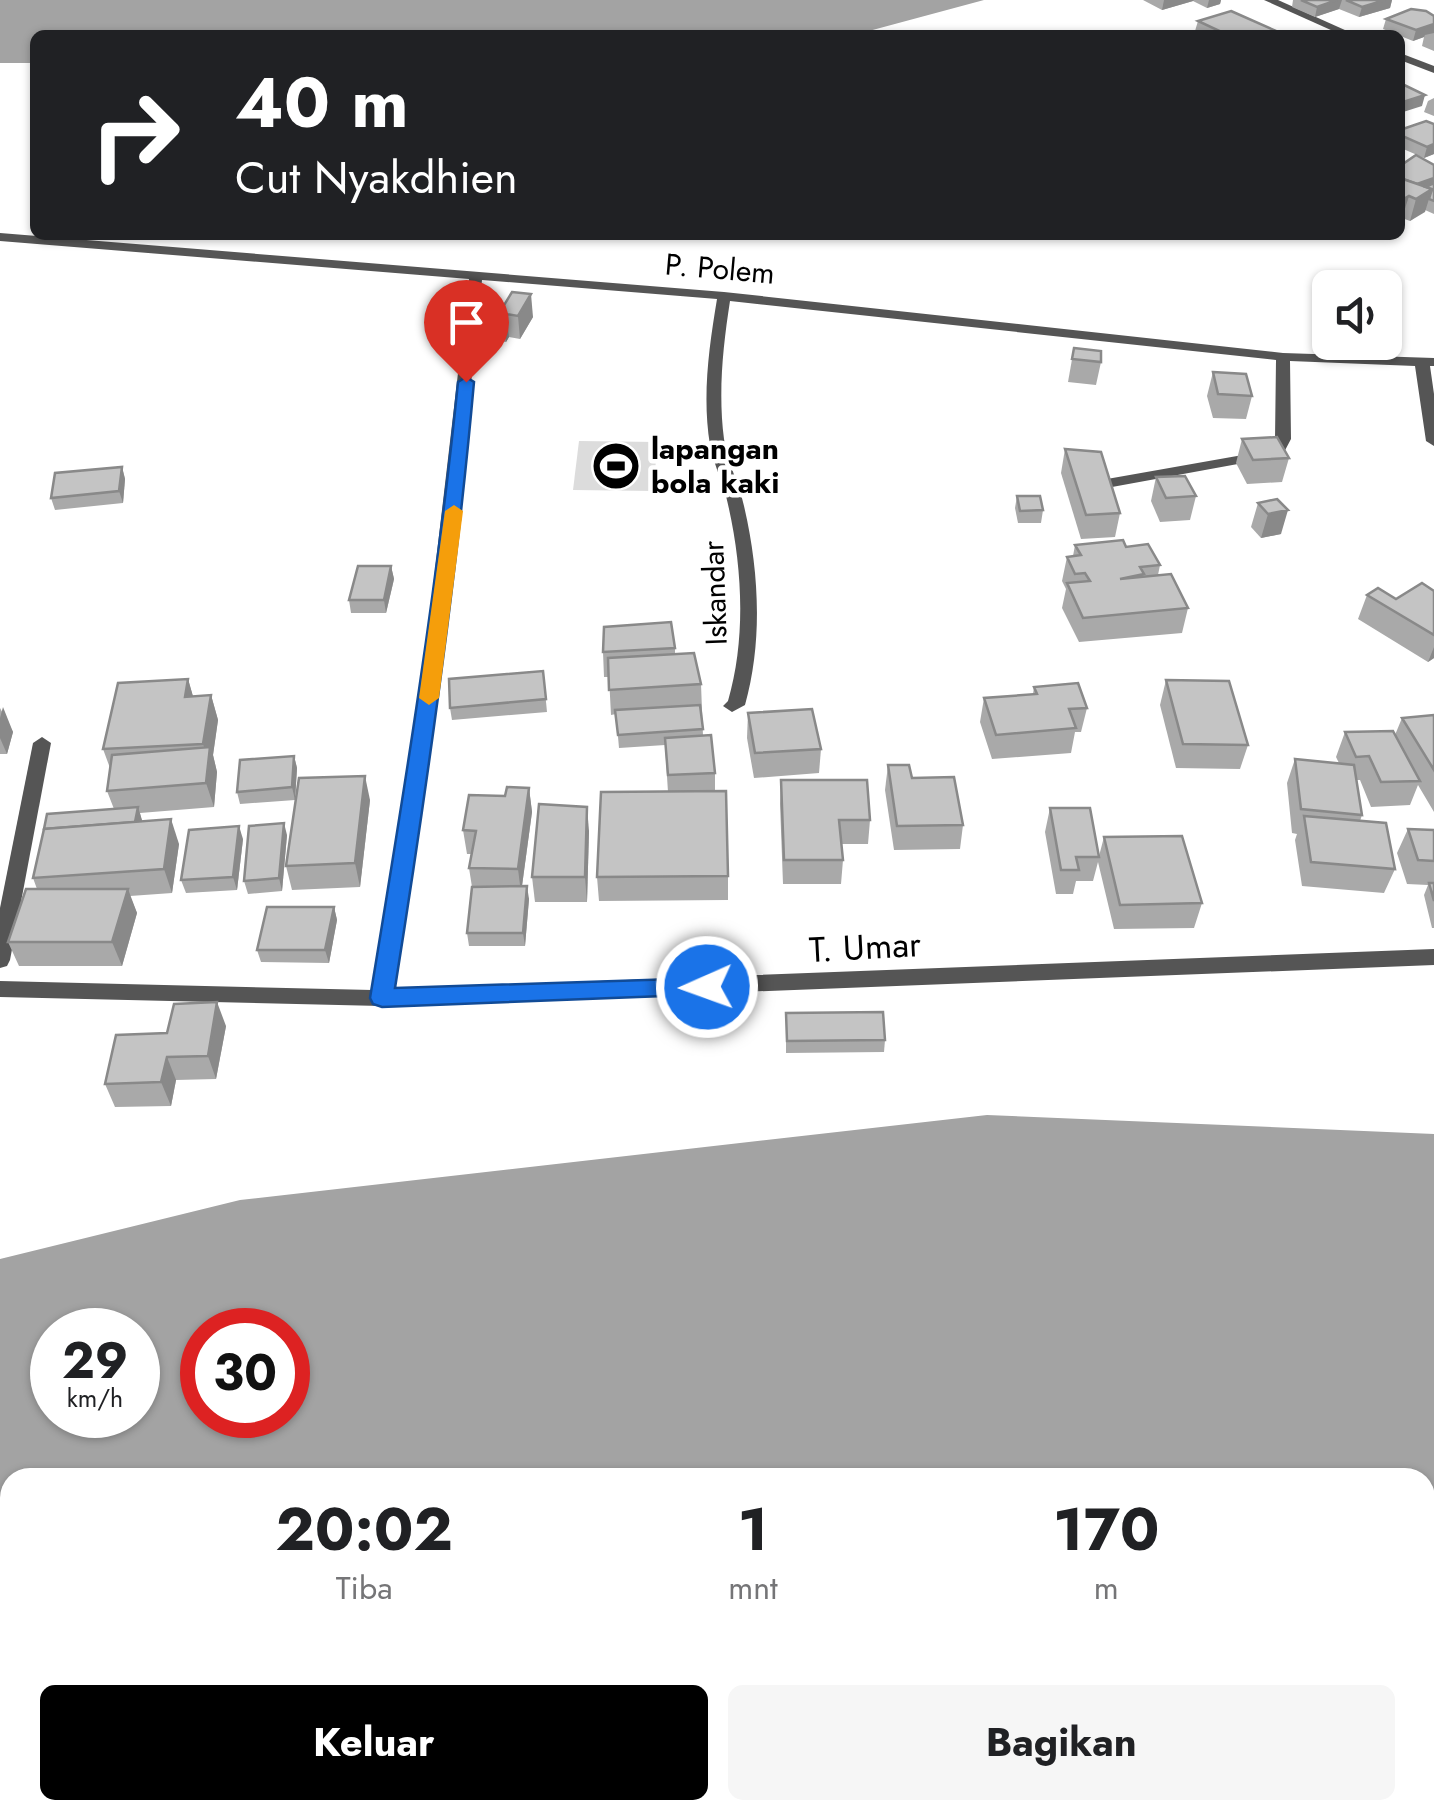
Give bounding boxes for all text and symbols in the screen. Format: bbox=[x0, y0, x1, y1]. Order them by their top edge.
text: 40 m bbox=[235, 52, 409, 153]
icon: right bbox=[70, 70, 200, 200]
text: Cut Nyakdhien bbox=[235, 145, 518, 210]
street label: P. Polem bbox=[663, 242, 777, 295]
map controls bbox=[1312, 270, 1402, 360]
button: sound bbox=[1312, 270, 1402, 360]
pin bbox=[424, 280, 509, 383]
icon: arrive bbox=[439, 295, 494, 350]
place label: lapangan bola kaki bbox=[651, 427, 780, 504]
sports icon: lapangan bola kaki bbox=[590, 440, 642, 492]
street label: Iskandar bbox=[691, 539, 738, 646]
street label: T. Umar bbox=[808, 919, 922, 975]
position arrow bbox=[655, 935, 759, 1039]
speed limit sign: 30 bbox=[180, 1308, 310, 1438]
text: 29 bbox=[62, 1324, 128, 1397]
text: km/h bbox=[67, 1380, 123, 1416]
text: 20:02 bbox=[275, 1486, 453, 1573]
text: 1 bbox=[738, 1486, 768, 1573]
text: 170 bbox=[1053, 1486, 1160, 1573]
text: Tiba bbox=[336, 1565, 393, 1611]
text: mnt bbox=[728, 1565, 778, 1611]
text: m bbox=[1094, 1565, 1119, 1611]
button: Keluar bbox=[40, 1685, 708, 1800]
button: Bagikan bbox=[728, 1685, 1395, 1800]

